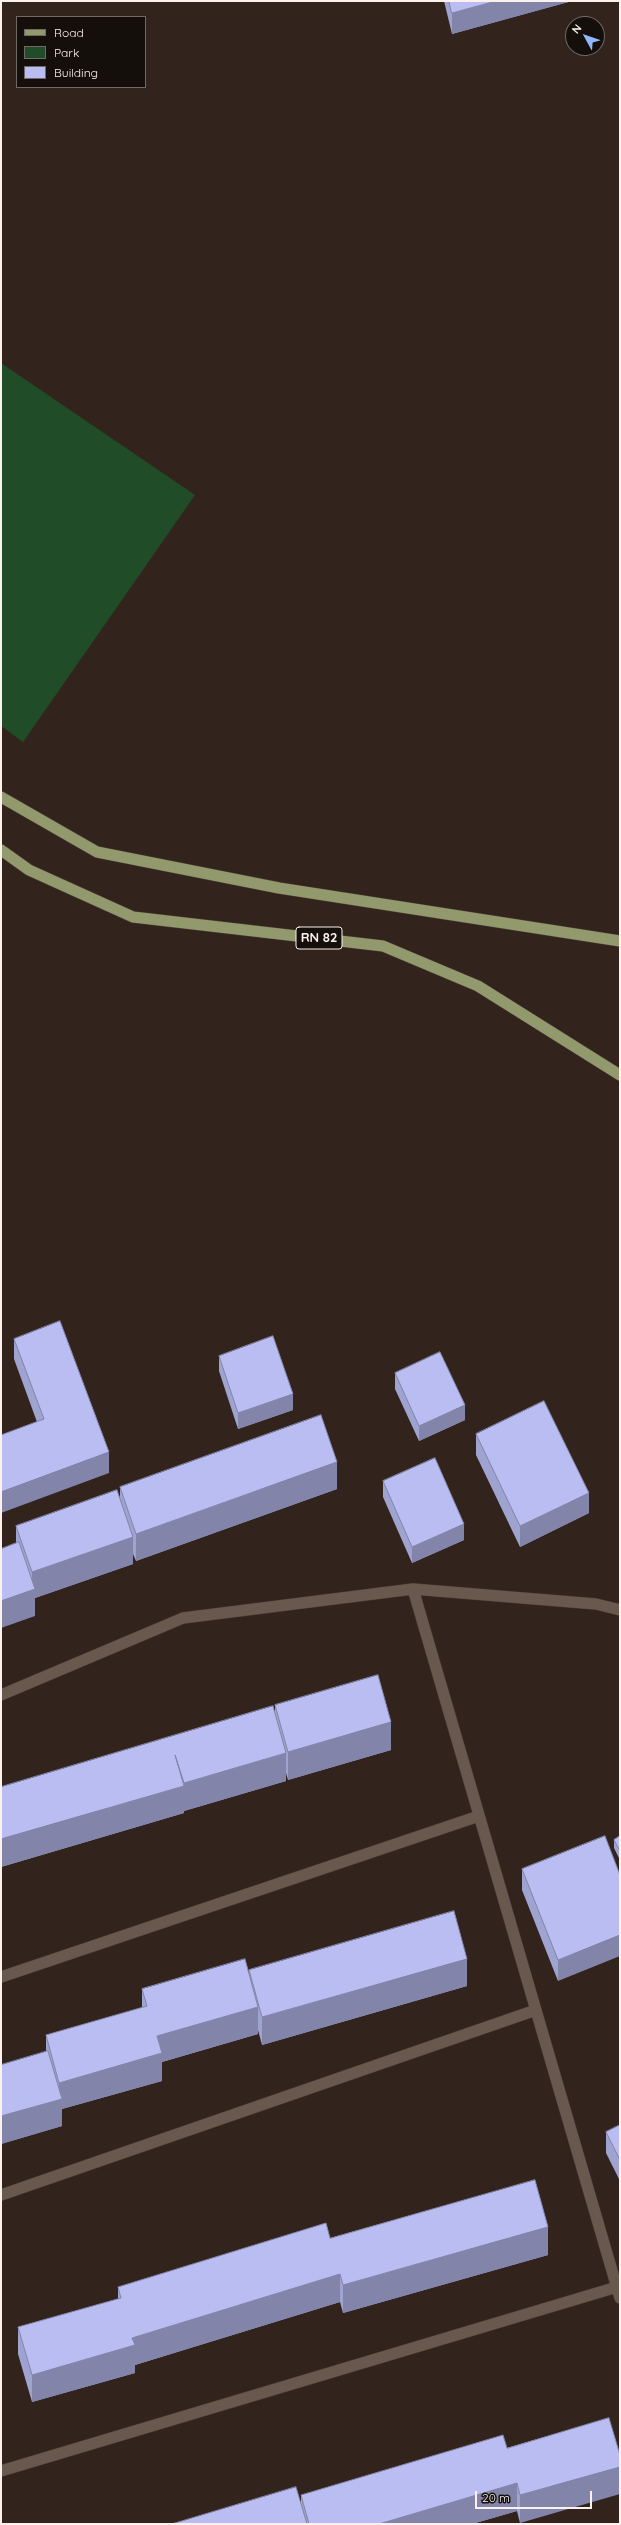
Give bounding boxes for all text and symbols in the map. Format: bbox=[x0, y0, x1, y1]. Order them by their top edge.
legend bbox=[16, 16, 146, 88]
north arrow bbox=[565, 16, 605, 56]
text: N bbox=[569, 21, 585, 37]
text: Road bbox=[54, 25, 84, 40]
text: Park bbox=[54, 45, 79, 60]
text: Building bbox=[54, 65, 98, 80]
road number: RN 82 bbox=[296, 927, 342, 949]
scale bar bbox=[477, 2483, 594, 2509]
text: 20 m bbox=[482, 2490, 510, 2505]

